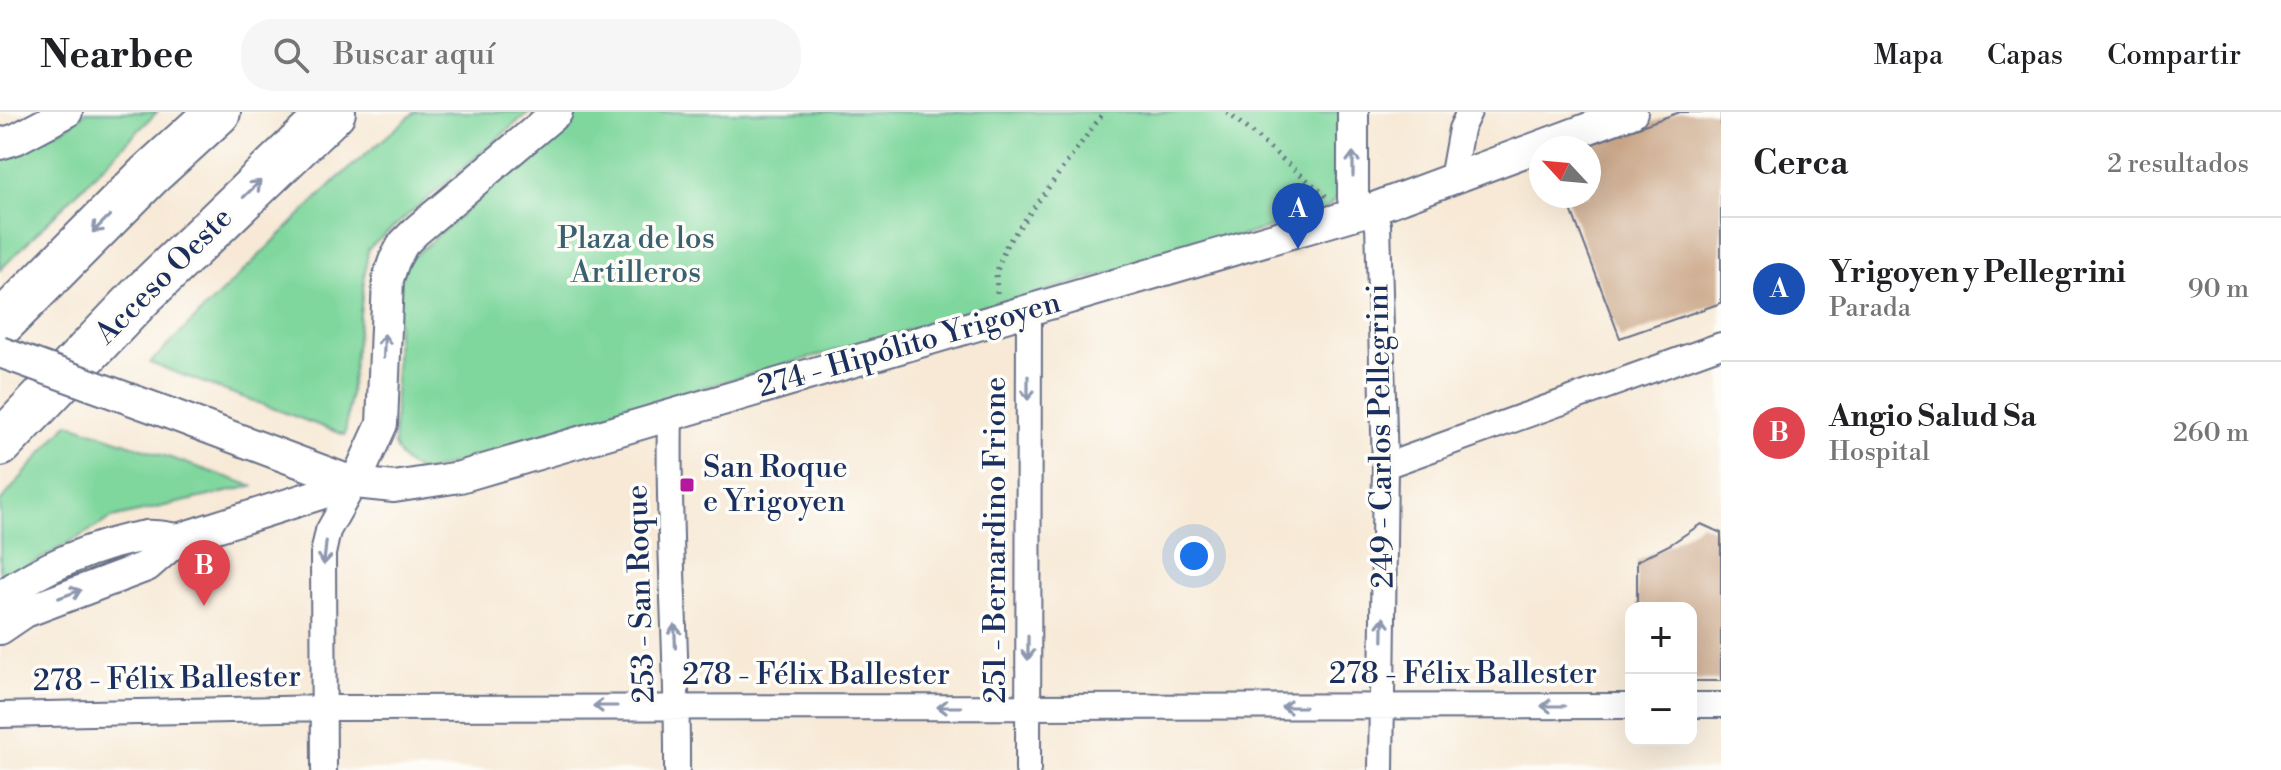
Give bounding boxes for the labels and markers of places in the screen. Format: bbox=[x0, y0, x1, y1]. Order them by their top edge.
pin: A bbox=[1272, 183, 1324, 249]
place label: San Roque e Yrigoyen bbox=[703, 449, 848, 521]
marker: San Roque e Yrigoyen bbox=[678, 476, 696, 494]
pin: B bbox=[178, 540, 230, 606]

